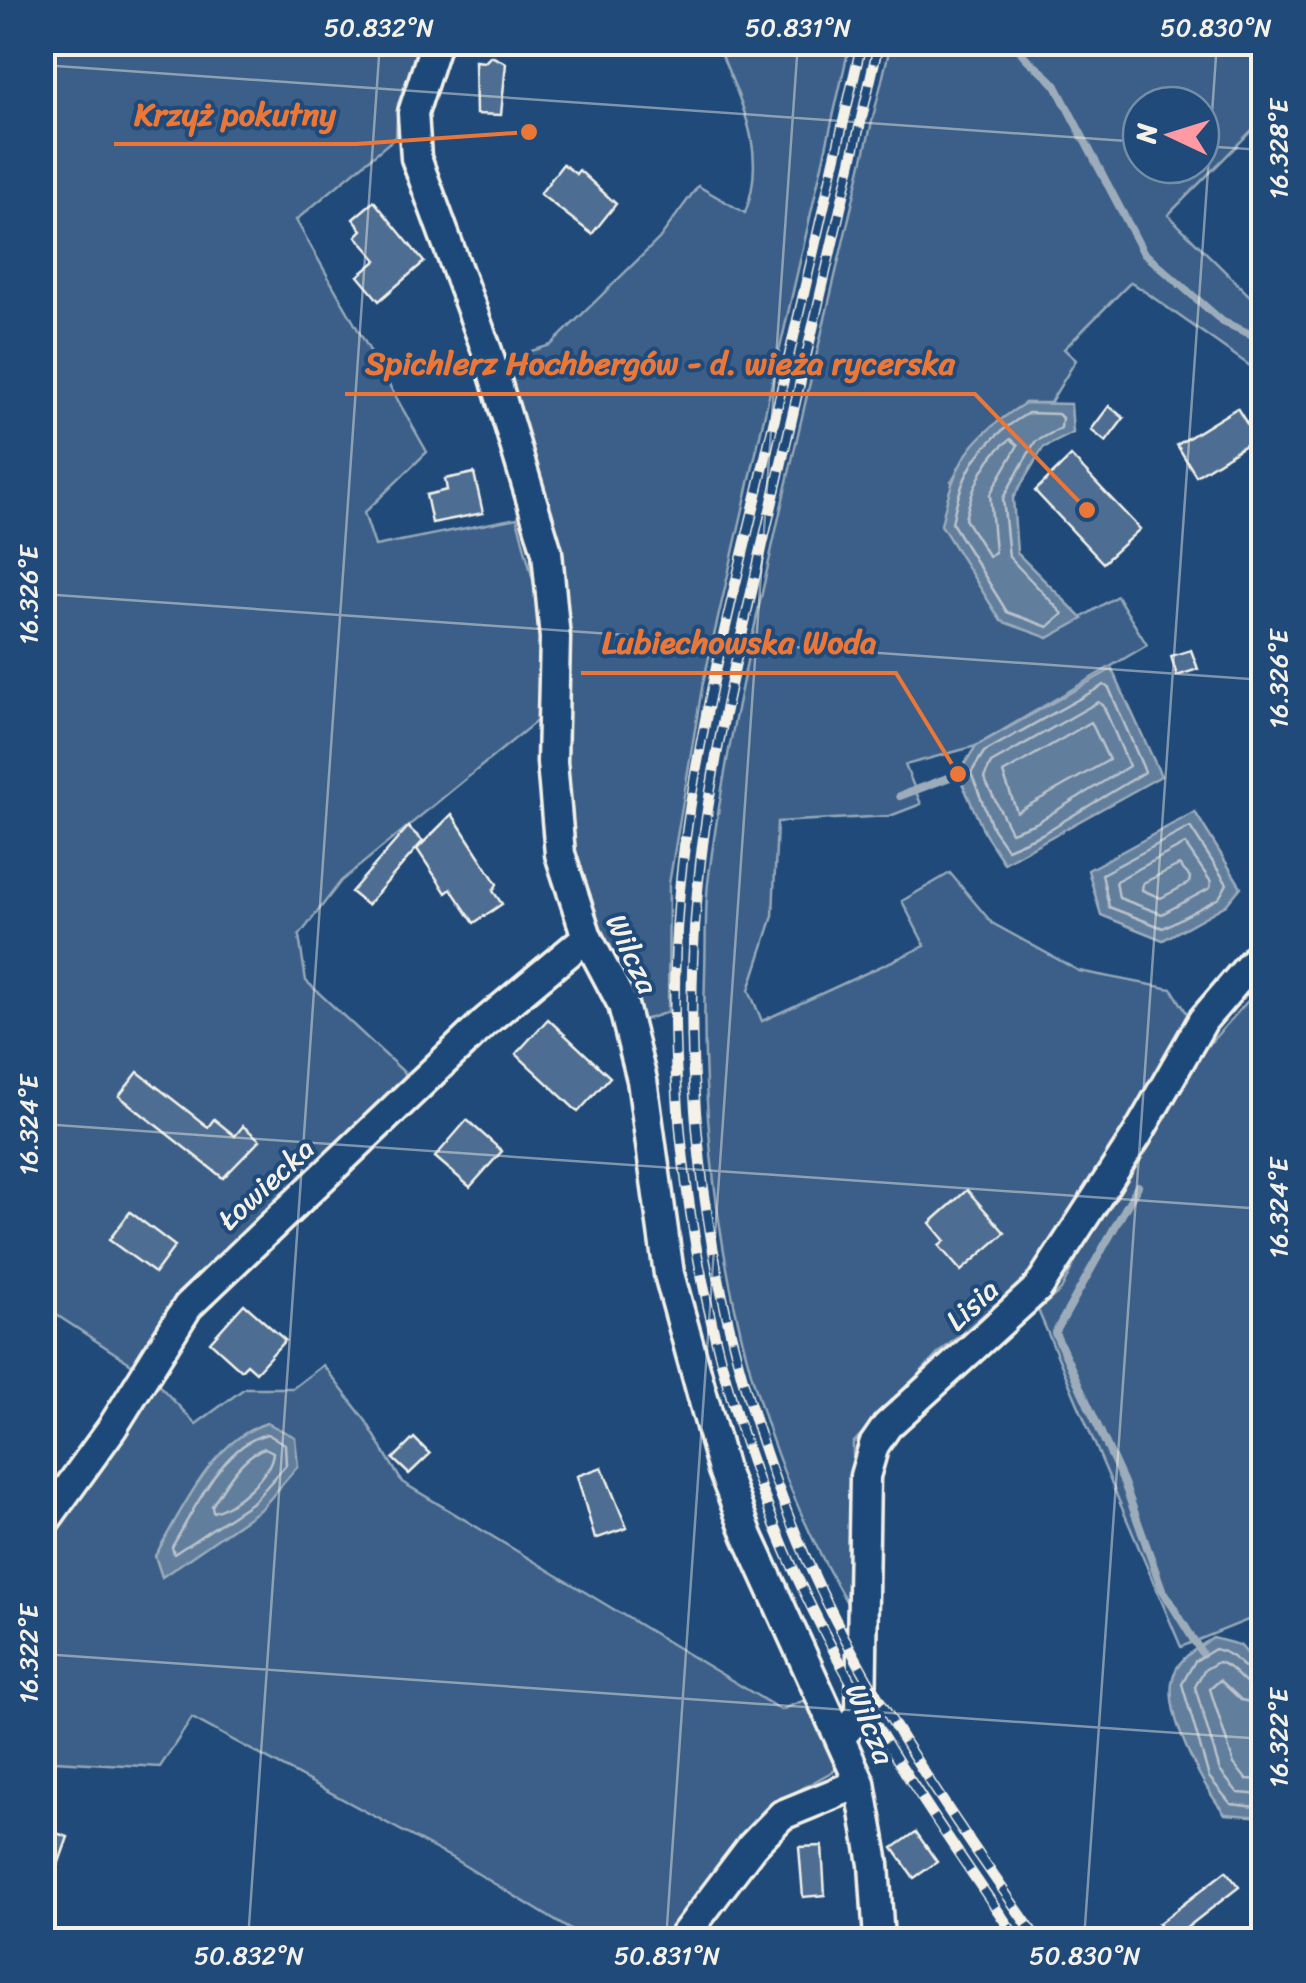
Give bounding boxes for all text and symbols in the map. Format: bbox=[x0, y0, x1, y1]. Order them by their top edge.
text: 50.832°N bbox=[324, 5, 435, 50]
text: 50.831°N bbox=[745, 5, 852, 50]
text: 50.830°N bbox=[1160, 5, 1272, 50]
callout: Krzyż pokutny bbox=[114, 82, 356, 144]
north arrow bbox=[1121, 85, 1221, 185]
text: Krzyż pokutny bbox=[133, 86, 337, 143]
text: 16.328°E bbox=[1256, 97, 1301, 199]
text: N bbox=[1121, 121, 1172, 146]
callout: Spichlerz Hochbergów - d. wieża rycerska bbox=[345, 332, 975, 394]
text: Spichlerz Hochbergów - d. wieża rycerska bbox=[364, 335, 956, 392]
text: 16.326°E bbox=[6, 543, 51, 645]
callout: Lubiechowska Woda bbox=[581, 611, 896, 673]
text: Lubiechowska Woda bbox=[602, 614, 876, 671]
text: 16.326°E bbox=[1256, 627, 1301, 729]
street label: Wilcza bbox=[590, 904, 675, 1004]
text: 16.324°E bbox=[6, 1072, 51, 1175]
street label: Łowiecka bbox=[204, 1124, 328, 1244]
text: 16.324°E bbox=[1256, 1155, 1301, 1258]
street label: Lisia bbox=[932, 1265, 1012, 1345]
text: 16.322°E bbox=[6, 1602, 51, 1704]
street label: Wilcza bbox=[829, 1675, 911, 1774]
text: 16.322°E bbox=[1256, 1686, 1301, 1788]
text: 50.832°N bbox=[194, 1933, 305, 1978]
text: 50.831°N bbox=[614, 1933, 721, 1978]
text: 50.830°N bbox=[1029, 1933, 1141, 1978]

